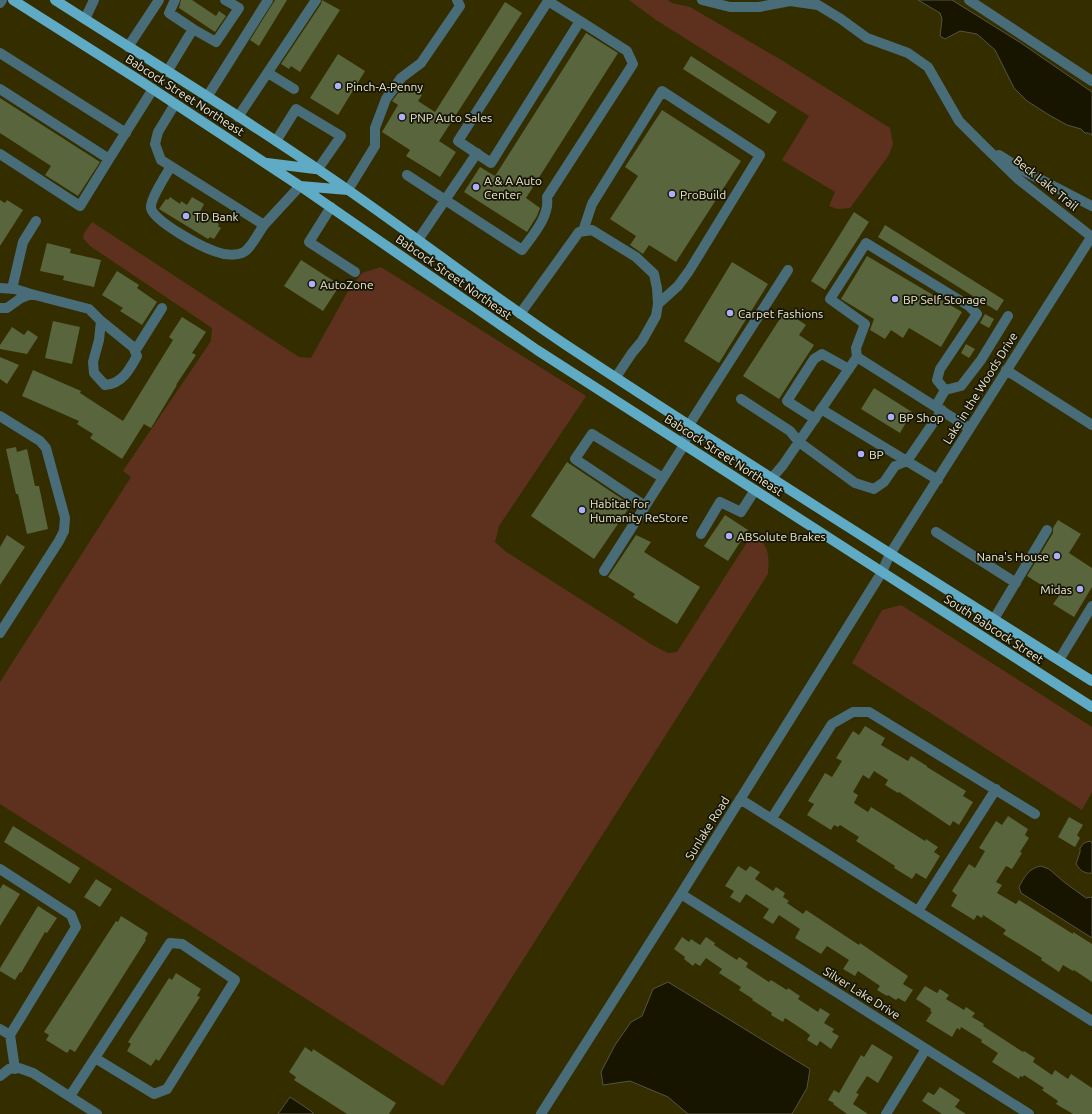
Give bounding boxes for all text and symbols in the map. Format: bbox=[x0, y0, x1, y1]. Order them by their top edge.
street label: Babcock Street Northeast bbox=[123, 52, 247, 138]
place label: Pinch-A-Penny bbox=[346, 80, 423, 93]
marker: Pinch-A-Penny bbox=[333, 81, 343, 91]
place label: PNP Auto Sales bbox=[410, 111, 492, 124]
marker: PNP Auto Sales bbox=[397, 112, 407, 122]
street label: Beck Lake Trail bbox=[1011, 153, 1081, 213]
place label: A & A Auto Center bbox=[484, 174, 542, 201]
marker: A & A Auto Center bbox=[471, 182, 481, 192]
place label: ProBuild bbox=[680, 188, 726, 201]
marker: ProBuild bbox=[667, 189, 677, 199]
place label: TD Bank bbox=[194, 210, 239, 223]
marker: TD Bank bbox=[181, 211, 191, 221]
street label: Babcock Street Northeast bbox=[394, 232, 515, 322]
place label: AutoZone bbox=[320, 278, 374, 291]
marker: AutoZone bbox=[307, 279, 317, 289]
place label: BP Self Storage bbox=[903, 293, 986, 306]
marker: BP Self Storage bbox=[890, 294, 900, 304]
place label: Carpet Fashions bbox=[738, 307, 823, 320]
marker: Carpet Fashions bbox=[725, 308, 735, 318]
street label: Lake in the Woods Drive bbox=[940, 330, 1020, 446]
place label: BP Shop bbox=[899, 411, 944, 424]
street label: Babcock Street Northeast bbox=[662, 412, 786, 498]
marker: BP Shop bbox=[886, 412, 896, 422]
place label: BP bbox=[869, 448, 884, 461]
marker: BP bbox=[856, 449, 866, 459]
place label: Habitat for Humanity ReStore bbox=[590, 497, 688, 524]
marker: Habitat for Humanity ReStore bbox=[577, 505, 587, 515]
place label: ABSolute Brakes bbox=[737, 530, 826, 543]
marker: ABSolute Brakes bbox=[724, 531, 734, 541]
place label: Nana's House bbox=[977, 550, 1049, 563]
marker: Nana's House bbox=[1052, 551, 1062, 561]
place label: Midas bbox=[1040, 583, 1072, 596]
marker: Midas bbox=[1075, 584, 1085, 594]
street label: South Babcock Street bbox=[942, 592, 1046, 666]
street label: Sunlake Road bbox=[682, 794, 732, 862]
street label: Silver Lake Drive bbox=[821, 964, 903, 1022]

